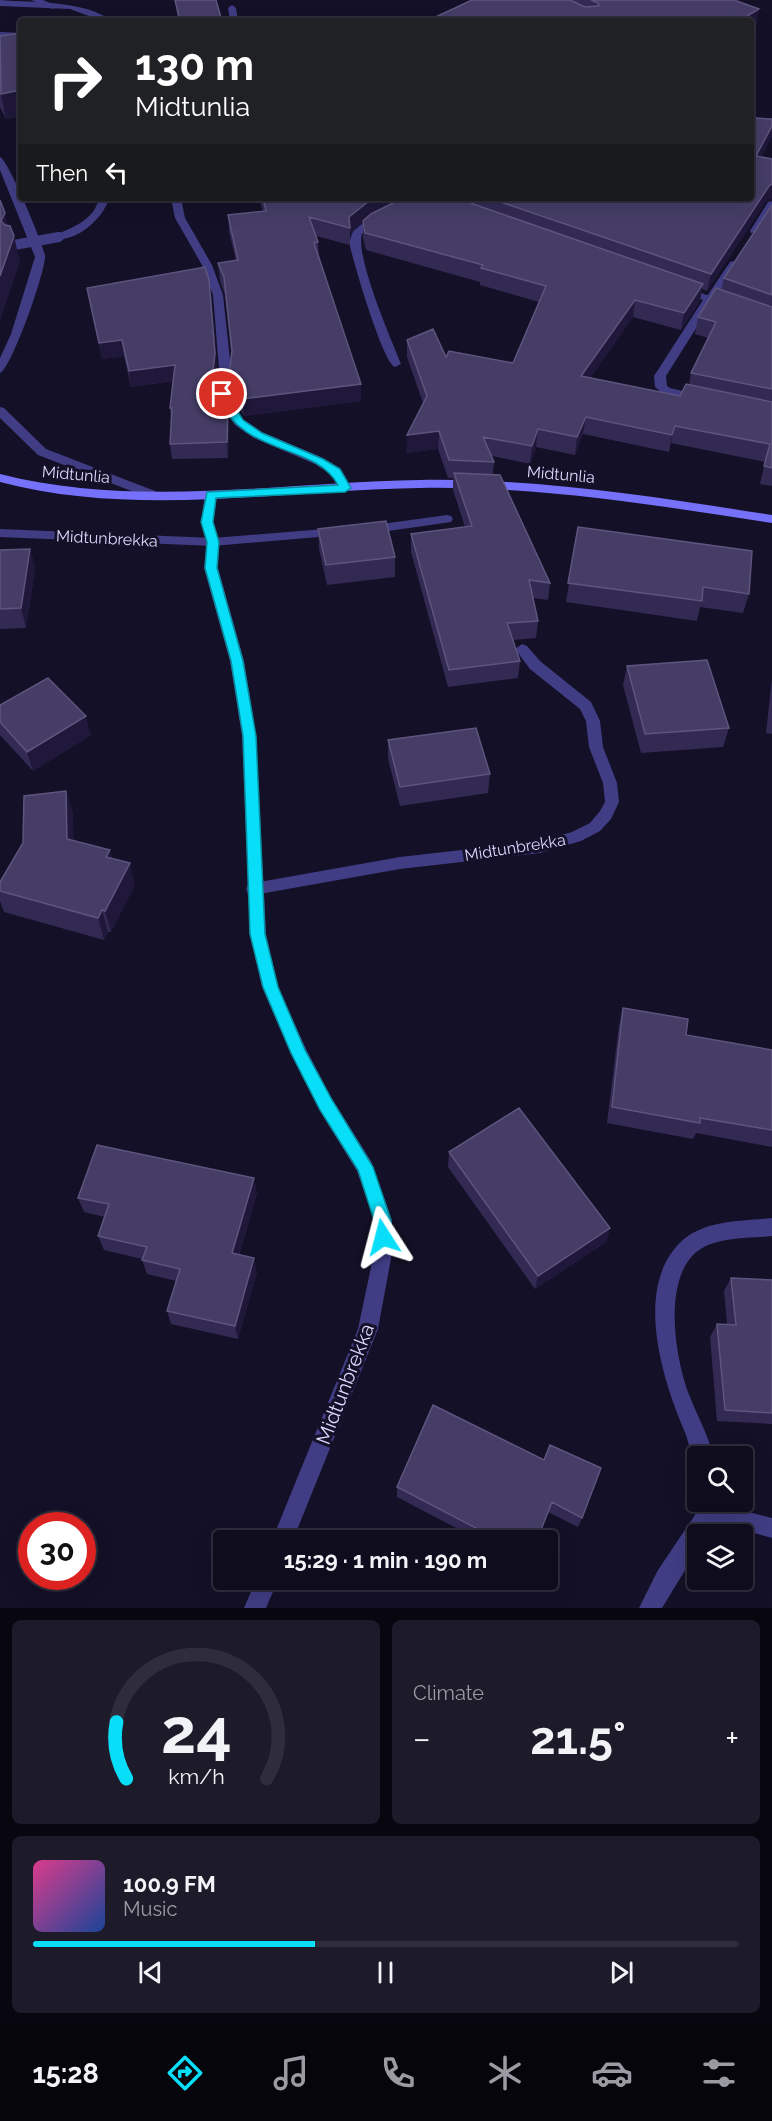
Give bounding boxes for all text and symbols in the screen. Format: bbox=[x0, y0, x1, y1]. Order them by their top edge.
text: 130 m bbox=[135, 41, 254, 90]
icon: right bbox=[36, 42, 114, 120]
text: Midtunlia bbox=[135, 91, 250, 122]
icon: left bbox=[100, 156, 133, 189]
text: Then bbox=[36, 160, 88, 186]
pin bbox=[196, 368, 247, 419]
icon: arrive bbox=[205, 377, 238, 410]
street label: Midtunlia bbox=[41, 462, 111, 487]
street label: Midtunlia bbox=[526, 462, 596, 487]
street label: Midtunbrekka bbox=[56, 526, 158, 551]
street label: Midtunbrekka bbox=[463, 830, 567, 865]
position arrow bbox=[351, 1205, 415, 1269]
street label: Midtunbrekka bbox=[311, 1320, 379, 1448]
map controls bbox=[687, 1446, 753, 1590]
button: search bbox=[687, 1446, 753, 1512]
speed limit sign: 30 bbox=[18, 1512, 96, 1590]
button: layers bbox=[687, 1524, 753, 1590]
text: 15:29 · 1 min · 190 m bbox=[284, 1547, 487, 1573]
text: Climate bbox=[413, 1681, 484, 1705]
text: 24 bbox=[161, 1694, 231, 1768]
text: 21.5° bbox=[530, 1712, 626, 1765]
text: − bbox=[413, 1719, 431, 1758]
text: + bbox=[725, 1719, 739, 1758]
text: km/h bbox=[168, 1764, 224, 1789]
text: 100.9 FM bbox=[123, 1871, 216, 1897]
text: Music bbox=[123, 1897, 177, 1921]
icon: previous bbox=[134, 1956, 167, 1989]
icon: pause bbox=[369, 1956, 402, 1989]
icon: next bbox=[605, 1956, 638, 1989]
icon: directions bbox=[164, 2052, 206, 2094]
icon: music bbox=[270, 2052, 312, 2094]
icon: phone bbox=[377, 2052, 419, 2094]
icon: climate bbox=[484, 2052, 526, 2094]
icon: car bbox=[591, 2052, 633, 2094]
icon: filters bbox=[698, 2052, 740, 2094]
text: 15:28 bbox=[32, 2058, 99, 2089]

